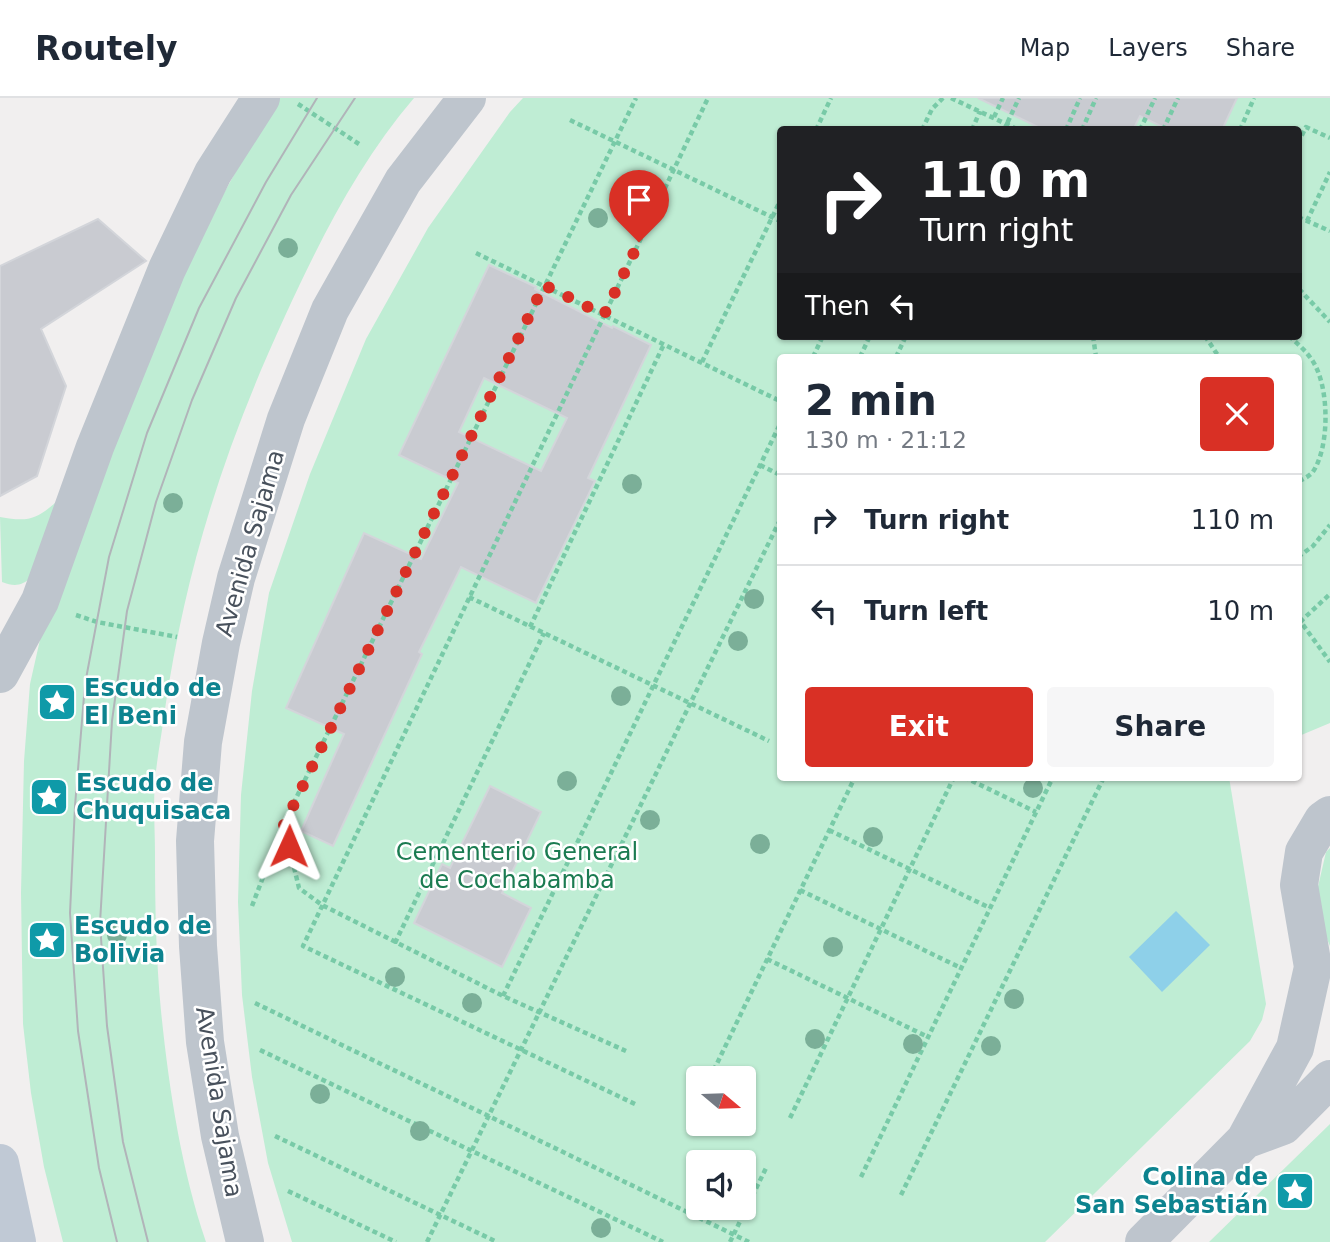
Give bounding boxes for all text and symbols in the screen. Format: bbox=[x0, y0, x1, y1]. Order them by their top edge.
text: Routely bbox=[35, 29, 178, 68]
text: Map bbox=[1020, 34, 1070, 62]
text: Layers bbox=[1108, 34, 1188, 62]
text: Share bbox=[1226, 34, 1295, 62]
text: 110 m bbox=[920, 152, 1090, 209]
icon: right bbox=[805, 154, 896, 245]
pin bbox=[609, 170, 669, 242]
icon: arrive bbox=[620, 181, 658, 219]
text: Turn right bbox=[920, 211, 1073, 249]
icon: left bbox=[884, 287, 922, 325]
text: Then bbox=[805, 291, 870, 321]
text: 2 min bbox=[805, 376, 937, 425]
button: close bbox=[1200, 377, 1274, 451]
text: 130 m · 21:12 bbox=[805, 427, 967, 453]
street label: Avenida Sajama bbox=[210, 446, 290, 640]
icon: right bbox=[805, 501, 843, 539]
text: Turn right bbox=[864, 505, 1009, 535]
text: 110 m bbox=[1191, 505, 1274, 535]
icon: left bbox=[805, 592, 843, 630]
text: Turn left bbox=[864, 596, 988, 626]
text: 10 m bbox=[1207, 596, 1274, 626]
place label: Escudo de El Beni bbox=[84, 674, 221, 730]
place icon: Escudo de El Beni bbox=[36, 681, 78, 723]
button: Exit bbox=[805, 687, 1033, 767]
button: Share bbox=[1047, 687, 1274, 767]
place label: Escudo de Chuquisaca bbox=[76, 769, 231, 825]
place icon: Escudo de Chuquisaca bbox=[28, 776, 70, 818]
position arrow bbox=[252, 809, 326, 883]
park label: Cementerio General de Cochabamba bbox=[396, 838, 638, 894]
place label: Escudo de Bolivia bbox=[74, 912, 211, 968]
place icon: Escudo de Bolivia bbox=[26, 919, 68, 961]
street label: Avenida Sajama bbox=[190, 1005, 248, 1199]
north arrow bbox=[686, 1066, 756, 1136]
map controls bbox=[686, 1066, 756, 1220]
button: sound bbox=[686, 1150, 756, 1220]
place label: Colina de San Sebastián bbox=[1075, 1163, 1268, 1219]
place icon: Colina de San Sebastián bbox=[1274, 1170, 1316, 1212]

